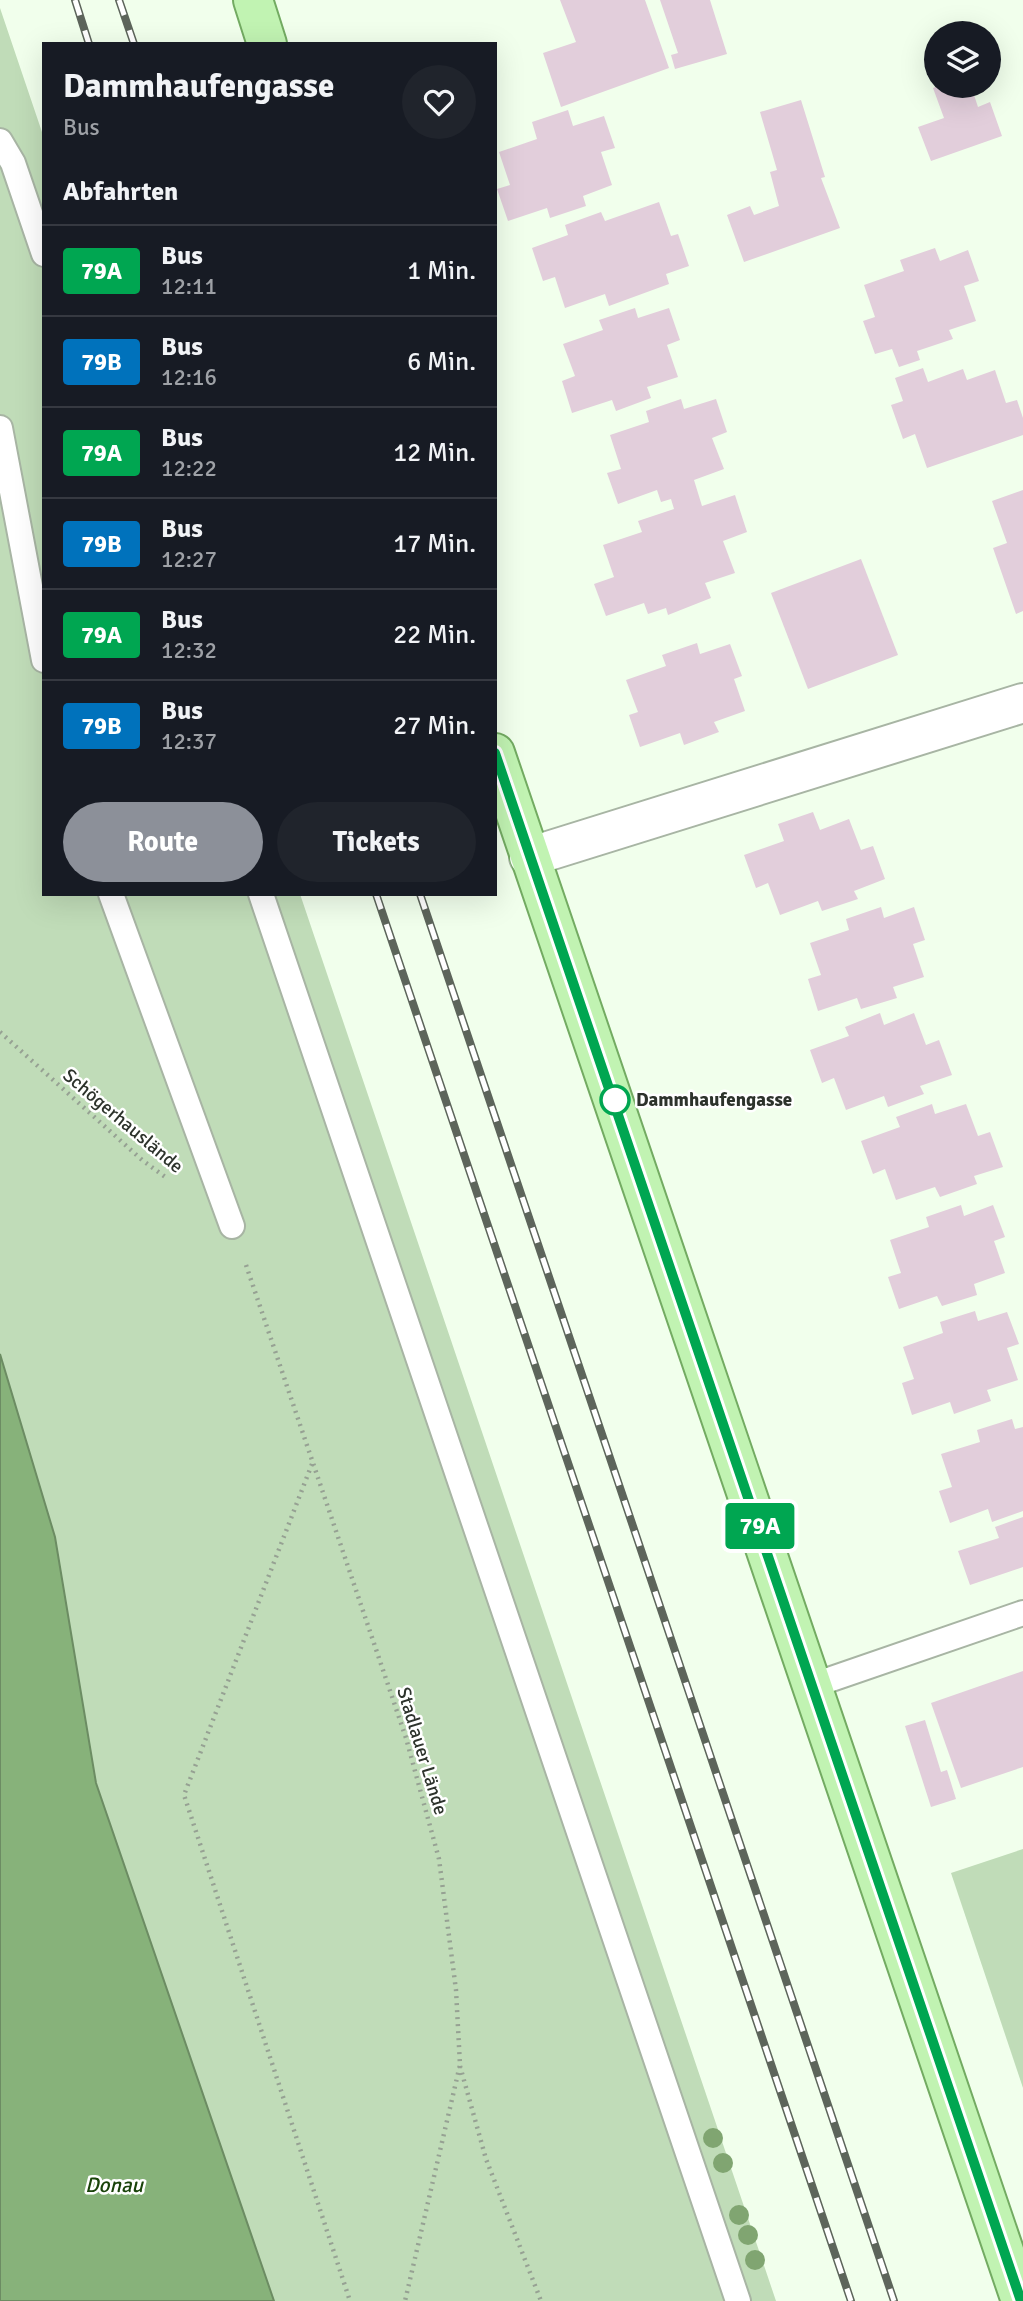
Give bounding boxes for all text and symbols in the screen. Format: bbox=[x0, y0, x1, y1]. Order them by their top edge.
map controls bbox=[924, 21, 1001, 98]
button: layers bbox=[924, 21, 1001, 98]
button: heart bbox=[402, 65, 476, 139]
text: Dammhaufengasse bbox=[63, 66, 334, 107]
text: Bus bbox=[63, 113, 100, 142]
text: Abfahrten bbox=[63, 176, 178, 208]
text: Bus bbox=[161, 240, 203, 272]
text: 1 Min. bbox=[407, 255, 476, 287]
text: 79A bbox=[81, 256, 122, 286]
text: 12:11 bbox=[161, 272, 217, 301]
text: Bus bbox=[161, 331, 203, 363]
text: 6 Min. bbox=[407, 346, 476, 378]
text: 79B bbox=[81, 347, 122, 377]
text: 12:16 bbox=[161, 363, 217, 392]
text: Bus bbox=[161, 422, 203, 454]
text: 12 Min. bbox=[393, 437, 476, 469]
text: 79A bbox=[81, 438, 122, 468]
text: 12:22 bbox=[161, 454, 217, 483]
text: Bus bbox=[161, 513, 203, 545]
text: 17 Min. bbox=[393, 528, 476, 560]
text: 79B bbox=[81, 529, 122, 559]
text: 12:27 bbox=[161, 545, 217, 574]
text: Bus bbox=[161, 604, 203, 636]
text: 22 Min. bbox=[393, 619, 476, 651]
text: 79A bbox=[81, 620, 122, 650]
text: 12:32 bbox=[161, 636, 217, 665]
text: Bus bbox=[161, 695, 203, 727]
text: 27 Min. bbox=[393, 710, 476, 742]
text: 79B bbox=[81, 711, 122, 741]
text: 12:37 bbox=[161, 727, 217, 756]
button: Route bbox=[63, 802, 263, 882]
button: Tickets bbox=[277, 802, 476, 882]
street label: Schögerhauslände bbox=[58, 1064, 188, 1178]
marker: Dammhaufengasse bbox=[600, 1085, 630, 1115]
place label: Dammhaufengasse bbox=[636, 1088, 792, 1112]
line badge: 79A bbox=[720, 1503, 800, 1549]
text: 79A bbox=[739, 1511, 781, 1541]
street label: Stadlauer Lände bbox=[391, 1684, 453, 1818]
water label: Donau bbox=[85, 2172, 145, 2198]

